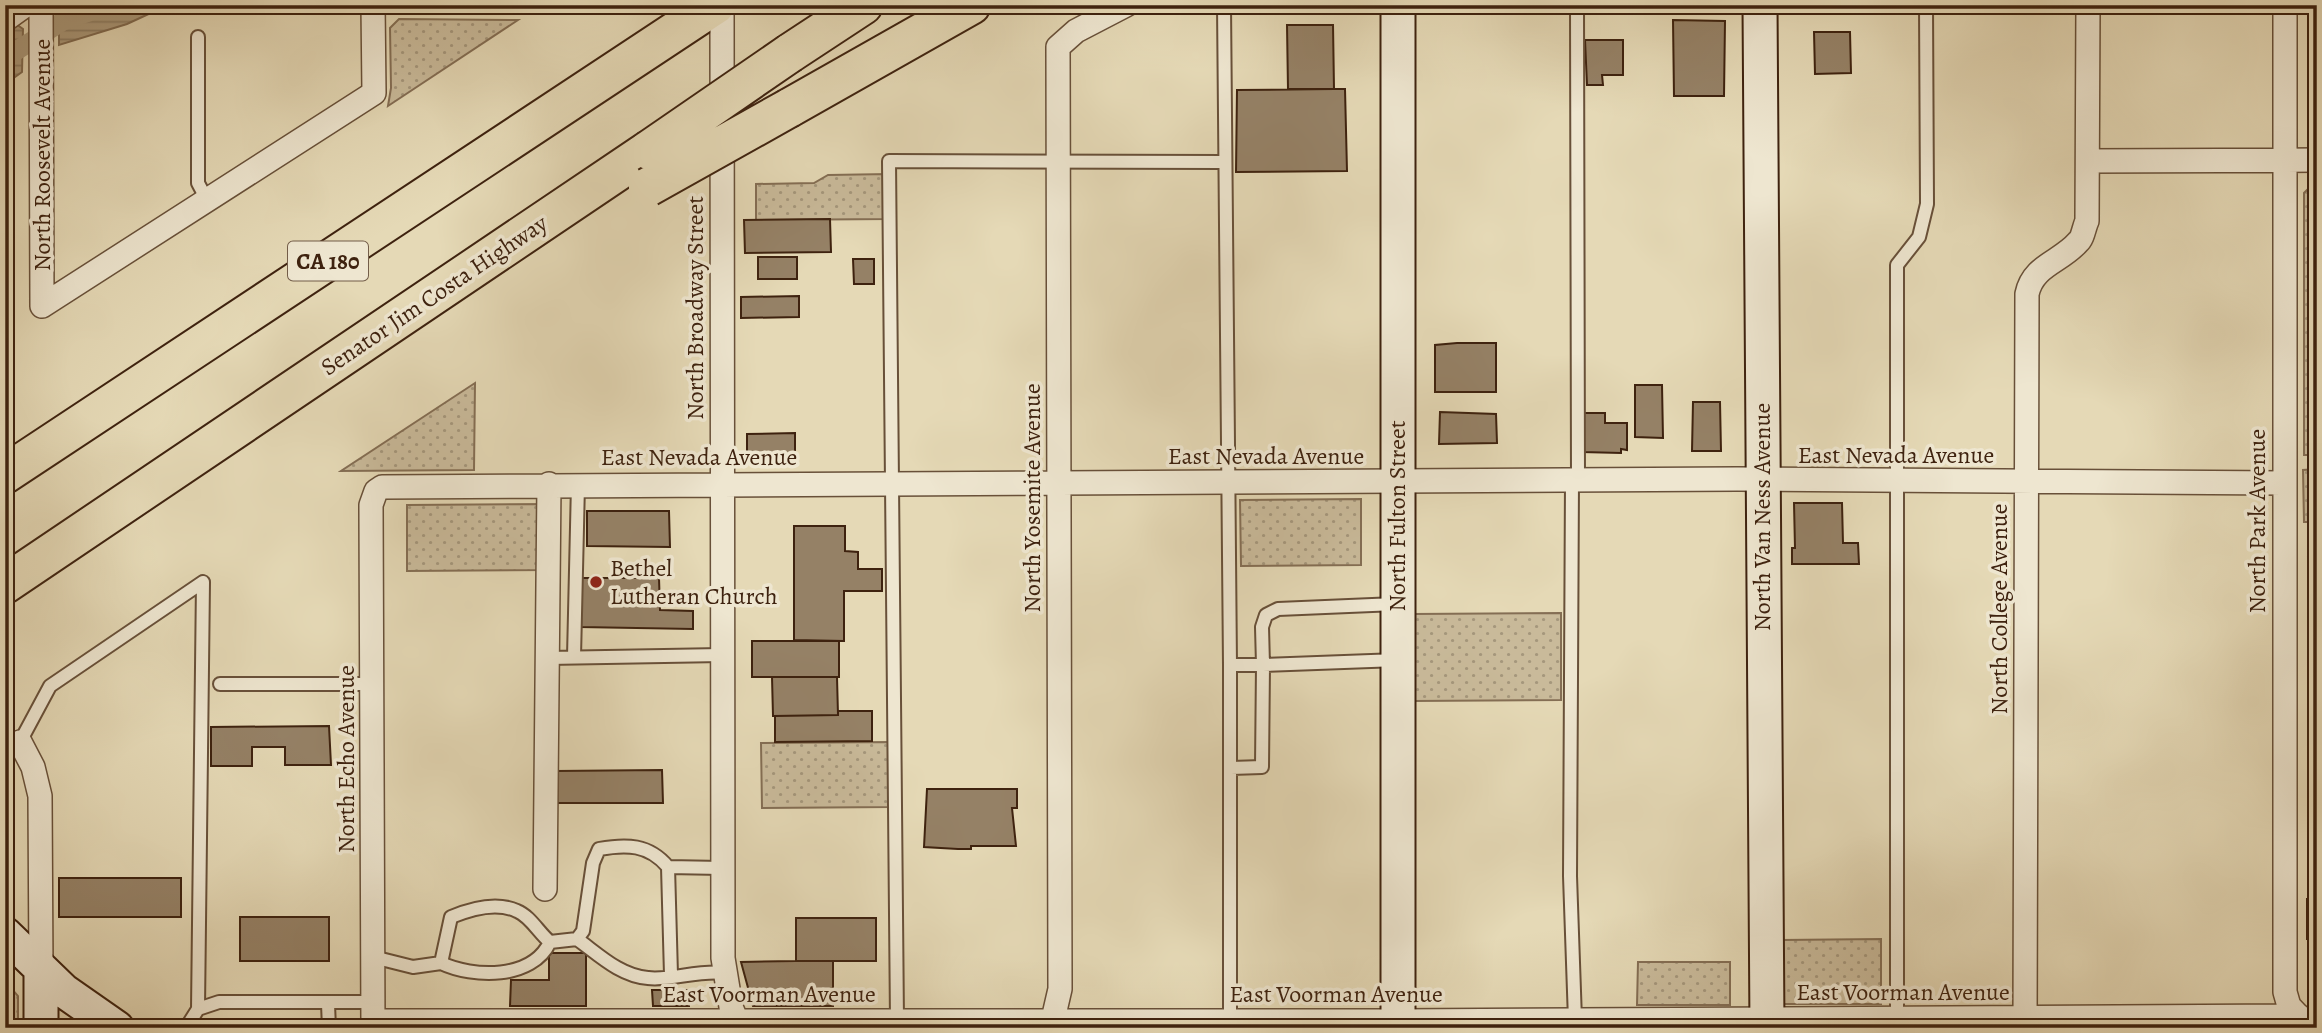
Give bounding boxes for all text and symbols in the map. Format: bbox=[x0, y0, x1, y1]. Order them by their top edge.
street label: North Roosevelt Avenue bbox=[26, 39, 58, 271]
street label: North Broadway Street bbox=[679, 196, 711, 420]
street label: Senator Jim Costa Highway bbox=[314, 207, 554, 383]
road number: CA 180 bbox=[288, 242, 368, 280]
street label: North Yosemite Avenue bbox=[1016, 383, 1048, 613]
street label: North Van Ness Avenue bbox=[1746, 403, 1778, 631]
street label: North Fulton Street bbox=[1381, 420, 1413, 612]
street label: North Park Avenue bbox=[2241, 429, 2273, 613]
street label: East Nevada Avenue bbox=[1798, 439, 1994, 471]
street label: East Nevada Avenue bbox=[1168, 440, 1364, 472]
street label: East Nevada Avenue bbox=[601, 441, 797, 473]
street label: North College Avenue bbox=[1983, 503, 2015, 715]
place label: Bethel Lutheran Church bbox=[610, 552, 778, 612]
marker: Bethel Lutheran Church bbox=[588, 574, 604, 590]
street label: North Echo Avenue bbox=[330, 665, 362, 853]
street label: East Voorman Avenue bbox=[1796, 976, 2010, 1008]
street label: East Voorman Avenue bbox=[662, 978, 876, 1010]
street label: East Voorman Avenue bbox=[1229, 978, 1443, 1010]

